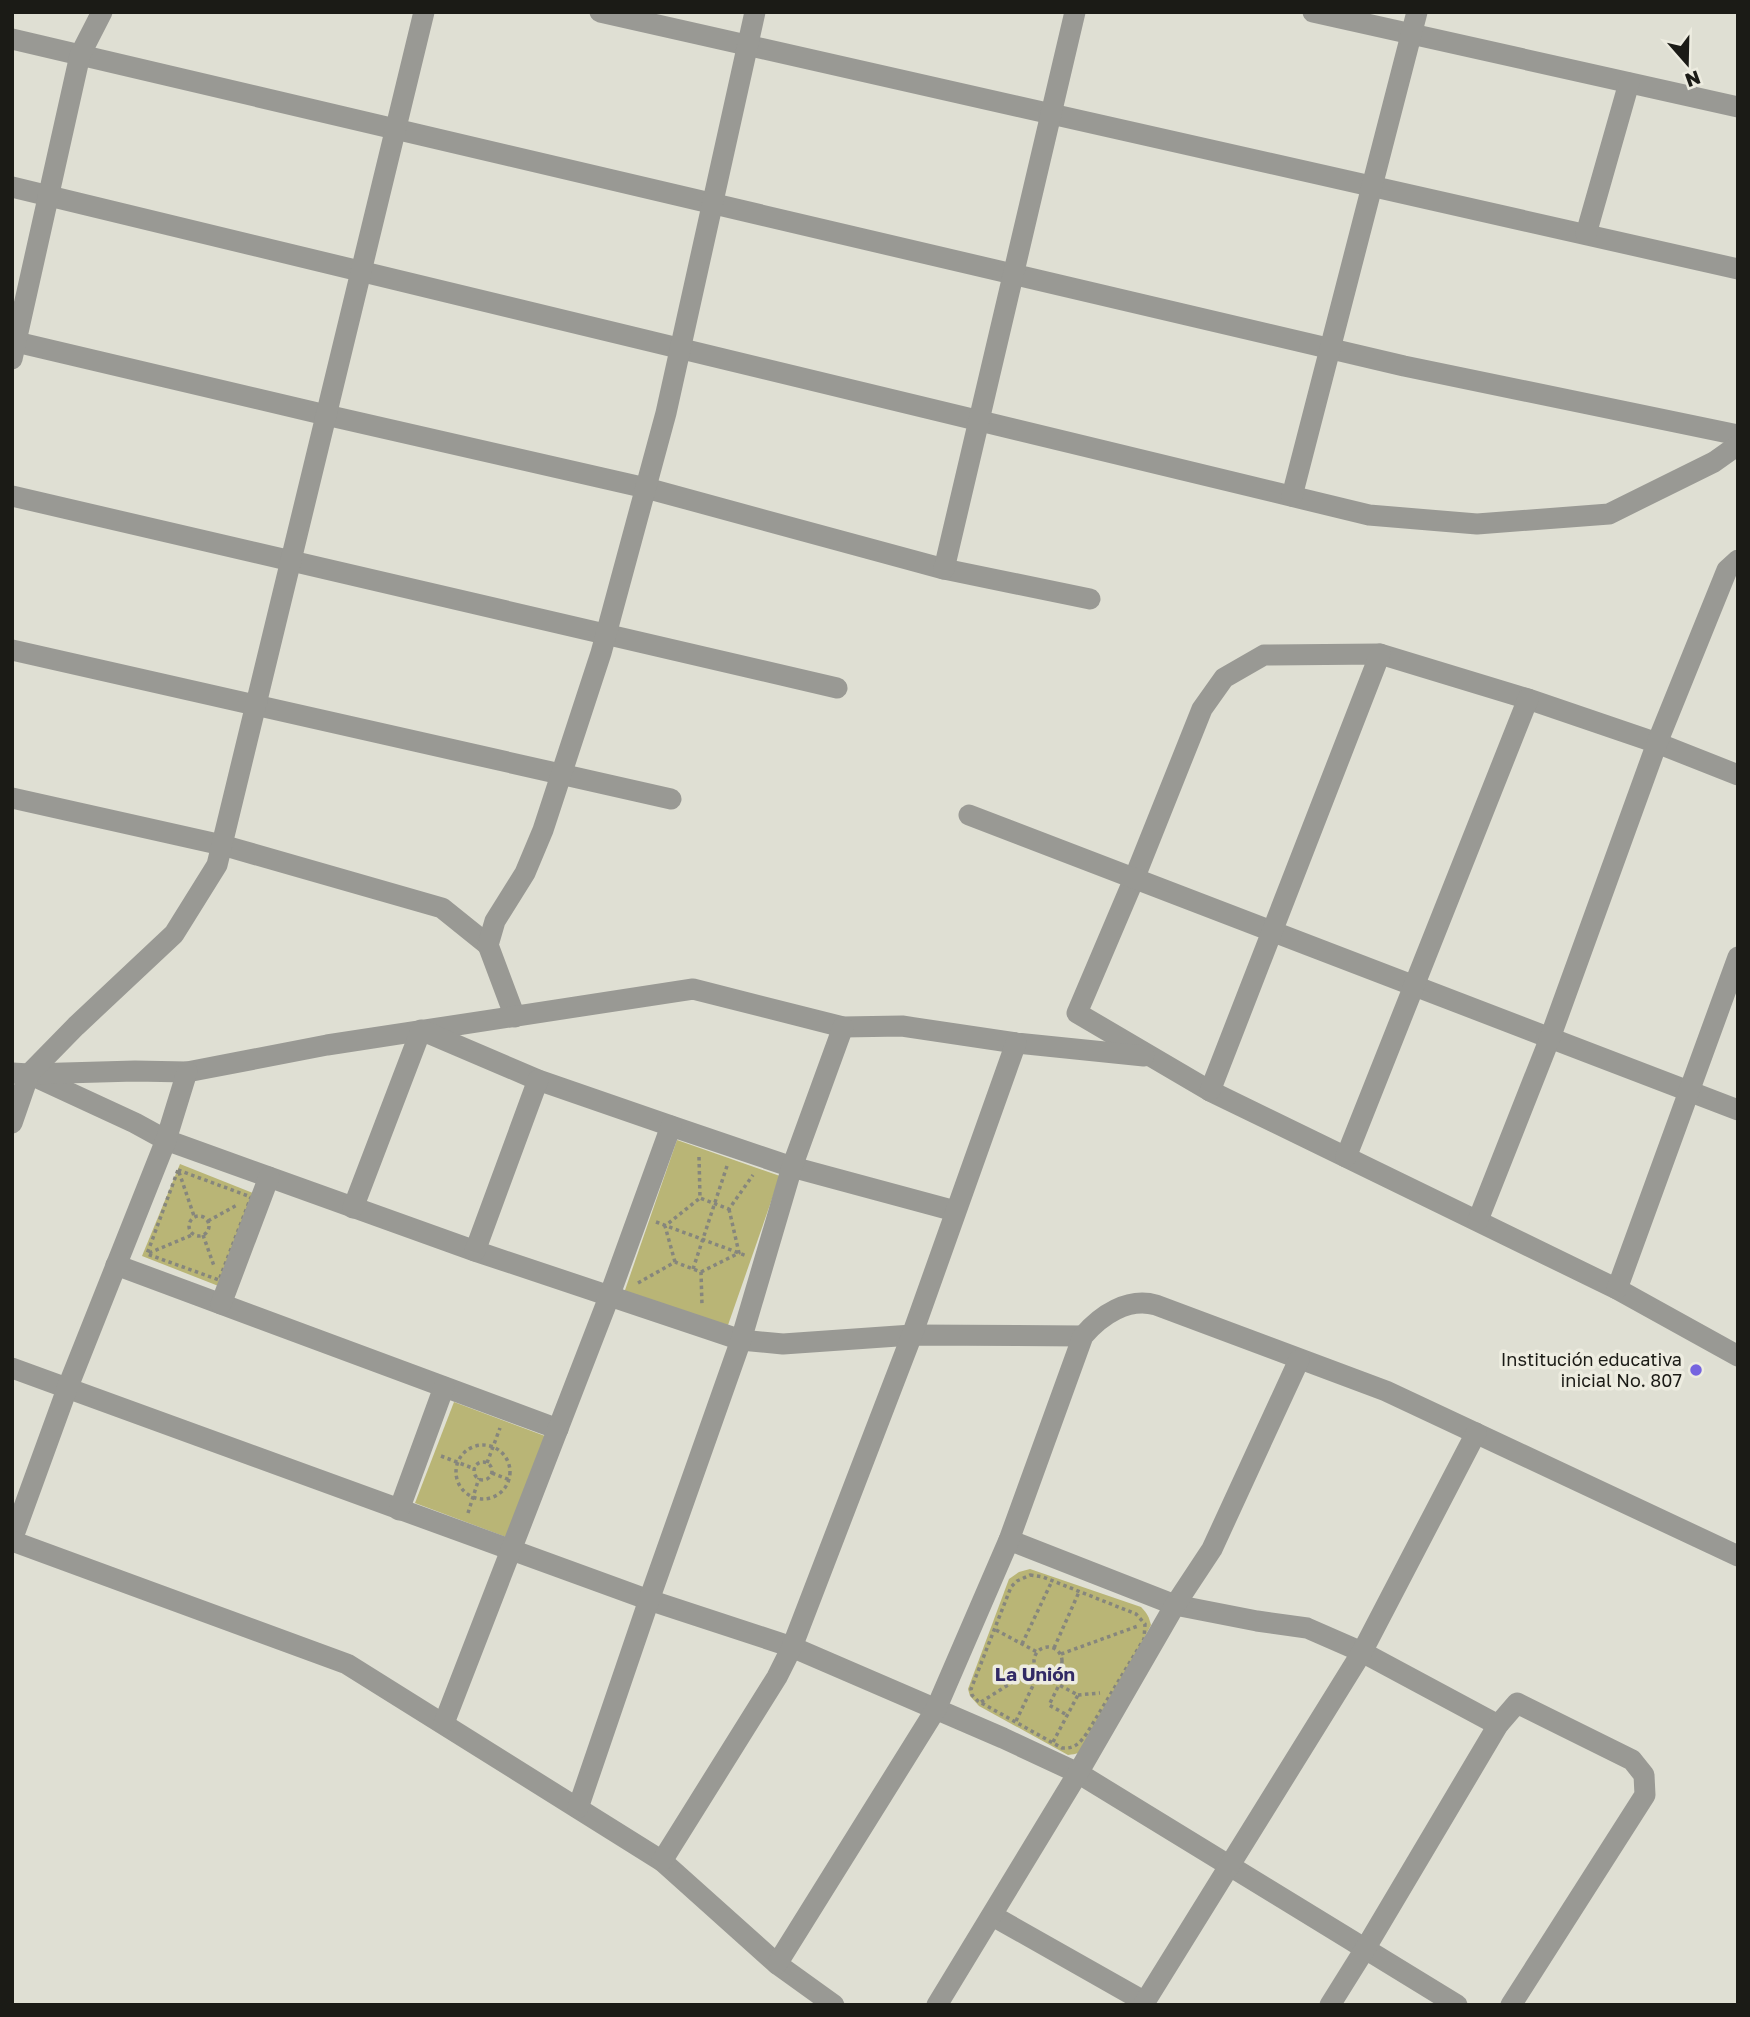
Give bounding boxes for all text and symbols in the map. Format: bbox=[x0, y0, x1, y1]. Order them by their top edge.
north arrow bbox=[1652, 28, 1722, 98]
text: N bbox=[1682, 66, 1704, 93]
place label: Institución educativa inicial No. 807 bbox=[1501, 1348, 1682, 1391]
marker: Institución educativa inicial No. 807 bbox=[1688, 1362, 1704, 1378]
district label: La Unión bbox=[995, 1662, 1075, 1685]

